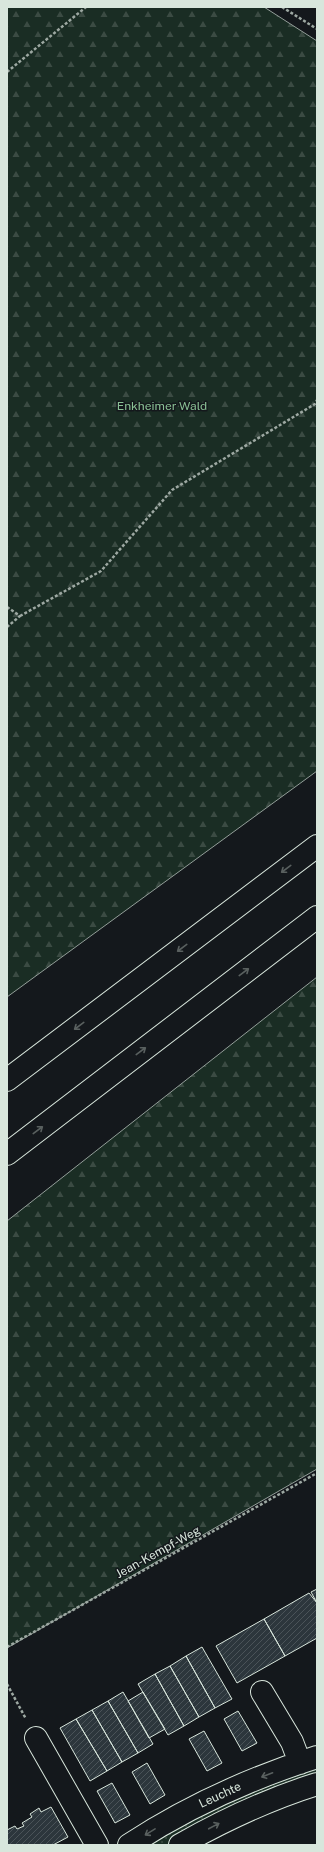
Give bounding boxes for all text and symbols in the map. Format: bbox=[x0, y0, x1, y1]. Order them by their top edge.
park label: Enkheimer Wald bbox=[117, 399, 207, 413]
one-way arrow bbox=[280, 865, 291, 874]
one-way arrow bbox=[177, 944, 188, 952]
one-way arrow bbox=[239, 968, 250, 977]
one-way arrow bbox=[73, 1022, 84, 1030]
one-way arrow bbox=[136, 1047, 147, 1056]
one-way arrow bbox=[32, 1126, 43, 1135]
street label: Jean-Kempf-Weg bbox=[113, 1523, 203, 1581]
one-way arrow bbox=[262, 1772, 274, 1780]
street label: Leuchte bbox=[197, 1779, 243, 1811]
one-way arrow bbox=[208, 1822, 220, 1830]
one-way arrow bbox=[144, 1828, 156, 1836]

